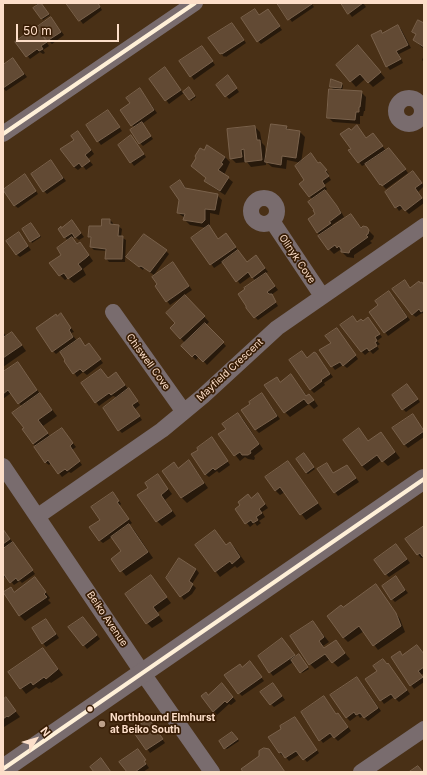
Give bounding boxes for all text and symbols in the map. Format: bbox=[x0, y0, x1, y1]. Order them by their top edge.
scale bar bbox=[18, 16, 121, 42]
text: 50 m bbox=[23, 23, 52, 38]
street label: Olinyk Cove bbox=[276, 232, 318, 286]
street label: Chiswell Cove bbox=[124, 331, 172, 393]
street label: Mayfield Crescent bbox=[194, 336, 266, 404]
street label: Beiko Avenue bbox=[84, 589, 130, 649]
unlabelled marker bbox=[85, 704, 95, 714]
place label: Northbound Elmhurst at Beiko South bbox=[110, 712, 215, 736]
north arrow bbox=[16, 719, 56, 759]
marker: Northbound Elmhurst at Beiko South bbox=[97, 719, 107, 729]
text: N bbox=[37, 724, 54, 739]

